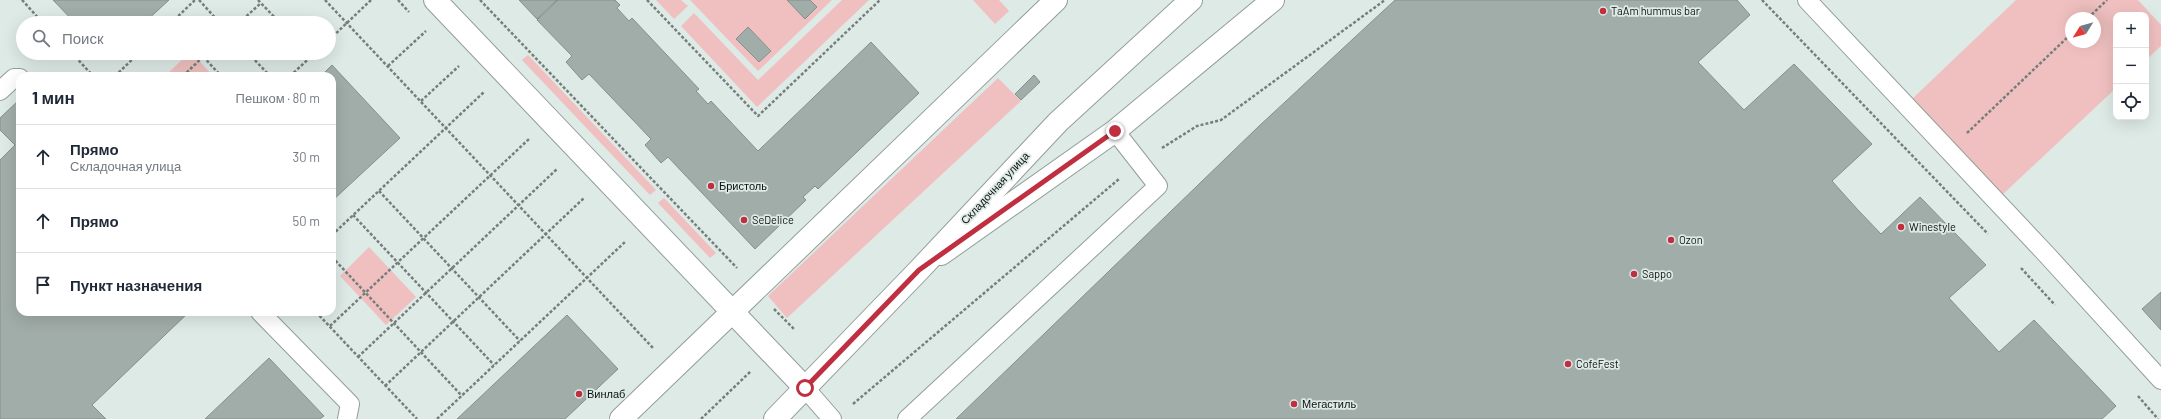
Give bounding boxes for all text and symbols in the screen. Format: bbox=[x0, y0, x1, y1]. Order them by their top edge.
place label: TaAm hummus bar bbox=[1611, 4, 1700, 17]
marker: TaAm hummus bar bbox=[1598, 6, 1608, 16]
north arrow bbox=[2065, 12, 2101, 48]
map controls bbox=[2113, 12, 2149, 120]
button: + bbox=[2113, 12, 2149, 48]
search box bbox=[16, 16, 336, 60]
icon: search bbox=[30, 27, 52, 49]
text: Поиск bbox=[62, 29, 104, 47]
button: − bbox=[2113, 48, 2149, 84]
button: locate bbox=[2113, 84, 2149, 120]
text: 1 мин bbox=[32, 87, 75, 107]
text: Пешком · 80 m bbox=[236, 90, 320, 106]
route end bbox=[1106, 122, 1124, 140]
text: Прямо bbox=[70, 140, 119, 158]
icon: ahead bbox=[32, 146, 54, 168]
street label: Складочная улица bbox=[958, 148, 1032, 226]
text: 30 m bbox=[293, 149, 320, 165]
text: Складочная улица bbox=[70, 158, 181, 174]
place label: Бристоль bbox=[719, 179, 767, 192]
marker: Бристоль bbox=[706, 181, 716, 191]
icon: ahead bbox=[32, 210, 54, 232]
text: Прямо bbox=[70, 212, 119, 230]
text: 50 m bbox=[293, 213, 320, 229]
place label: SeDelice bbox=[752, 213, 794, 226]
marker: SeDelice bbox=[739, 215, 749, 225]
place label: Winestyle bbox=[1909, 220, 1956, 233]
marker: Winestyle bbox=[1896, 222, 1906, 232]
place label: Ozon bbox=[1679, 233, 1703, 246]
marker: Ozon bbox=[1666, 235, 1676, 245]
place label: Sappo bbox=[1642, 267, 1672, 280]
marker: Sappo bbox=[1629, 269, 1639, 279]
icon: arrive bbox=[32, 274, 54, 296]
text: Пункт назначения bbox=[70, 276, 202, 294]
place label: CofeFest bbox=[1576, 357, 1619, 370]
marker: CofeFest bbox=[1563, 359, 1573, 369]
route start bbox=[796, 379, 814, 397]
place label: Винлаб bbox=[587, 387, 625, 400]
marker: Винлаб bbox=[574, 389, 584, 399]
place label: Мегастиль bbox=[1302, 397, 1356, 410]
marker: Мегастиль bbox=[1289, 399, 1299, 409]

